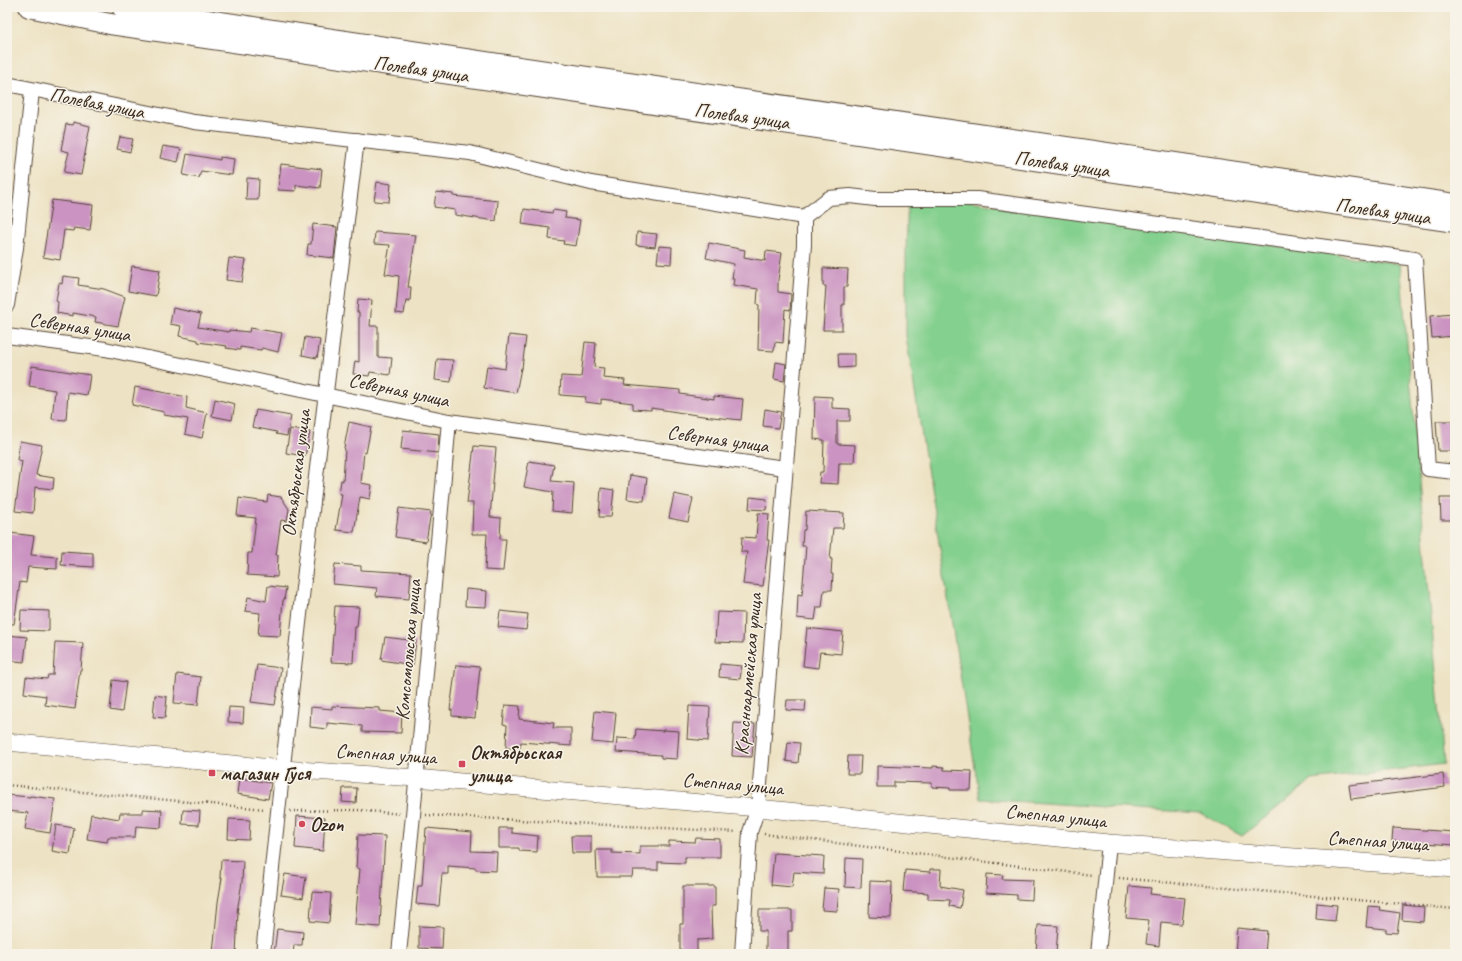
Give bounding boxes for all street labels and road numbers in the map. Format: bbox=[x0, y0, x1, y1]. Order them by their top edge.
street label: Полевая улица bbox=[372, 50, 471, 88]
street label: Полевая улица bbox=[48, 82, 148, 125]
street label: Полевая улица bbox=[693, 97, 792, 135]
street label: Полевая улица bbox=[1013, 145, 1112, 183]
street label: Полевая улица bbox=[1334, 192, 1433, 230]
street label: Северная улица bbox=[28, 307, 134, 348]
street label: Северная улица bbox=[346, 367, 453, 413]
street label: Октябрьская улица bbox=[276, 406, 316, 538]
street label: Северная улица bbox=[666, 420, 772, 459]
street label: Комсомольская улица bbox=[389, 577, 427, 721]
street label: Красноармейская улица bbox=[728, 590, 768, 756]
street label: Степная улица bbox=[335, 738, 439, 770]
street label: Степная улица bbox=[682, 767, 786, 801]
street label: Степная улица bbox=[1004, 798, 1109, 834]
street label: Степная улица bbox=[1327, 825, 1431, 857]

